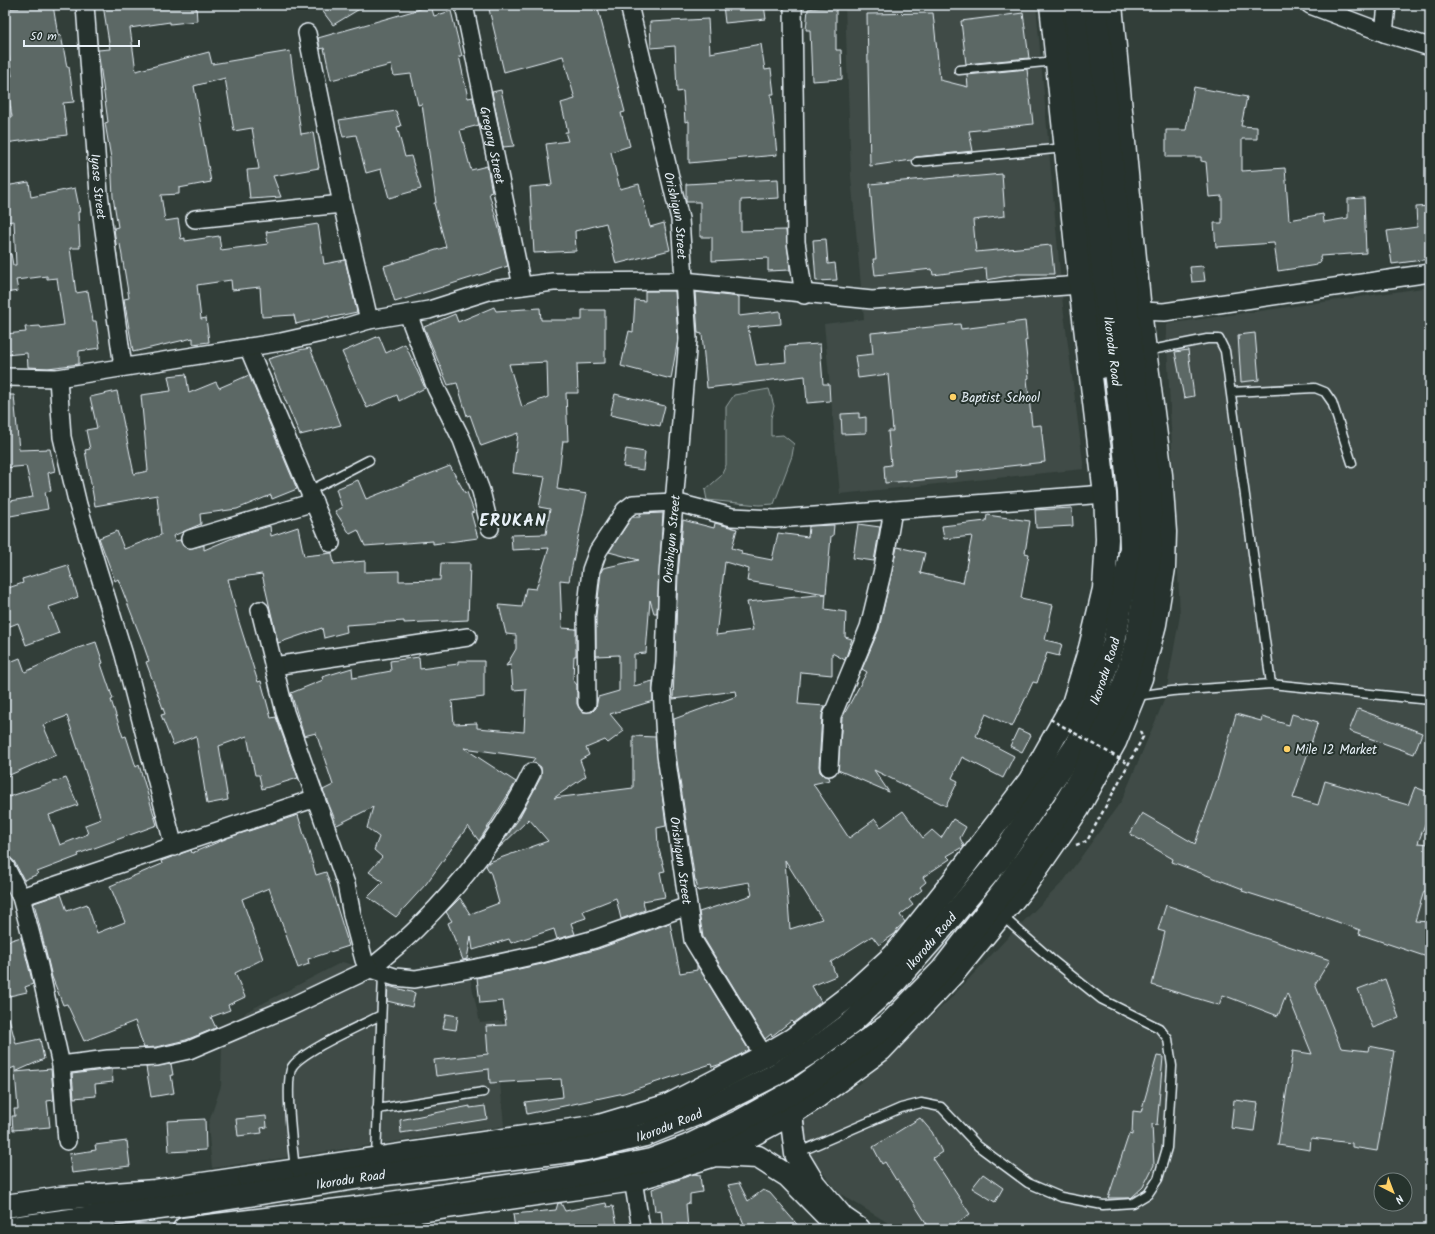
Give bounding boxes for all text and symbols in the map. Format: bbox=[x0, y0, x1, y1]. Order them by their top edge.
scale bar bbox=[24, 22, 139, 48]
text: 50 m bbox=[30, 27, 57, 46]
street label: Gregory Street bbox=[473, 105, 510, 187]
street label: Iyase Street bbox=[84, 153, 112, 222]
street label: Orishigun Street bbox=[657, 170, 692, 261]
street label: Ikorodu Road bbox=[1097, 315, 1126, 388]
place label: Baptist School bbox=[961, 388, 1040, 409]
marker: Baptist School bbox=[948, 392, 958, 402]
street label: Orishigun Street bbox=[658, 493, 687, 584]
district label: ERUKAN bbox=[479, 508, 547, 535]
street label: Ikorodu Road bbox=[1085, 635, 1127, 709]
place label: Mile 12 Market bbox=[1295, 740, 1378, 761]
marker: Mile 12 Market bbox=[1282, 744, 1292, 754]
street label: Orishigun Street bbox=[663, 815, 697, 907]
street label: Ikorodu Road bbox=[901, 908, 963, 976]
street label: Ikorodu Road bbox=[634, 1104, 707, 1149]
street label: Ikorodu Road bbox=[314, 1165, 387, 1196]
north arrow bbox=[1373, 1172, 1413, 1212]
text: N bbox=[1390, 1190, 1408, 1208]

